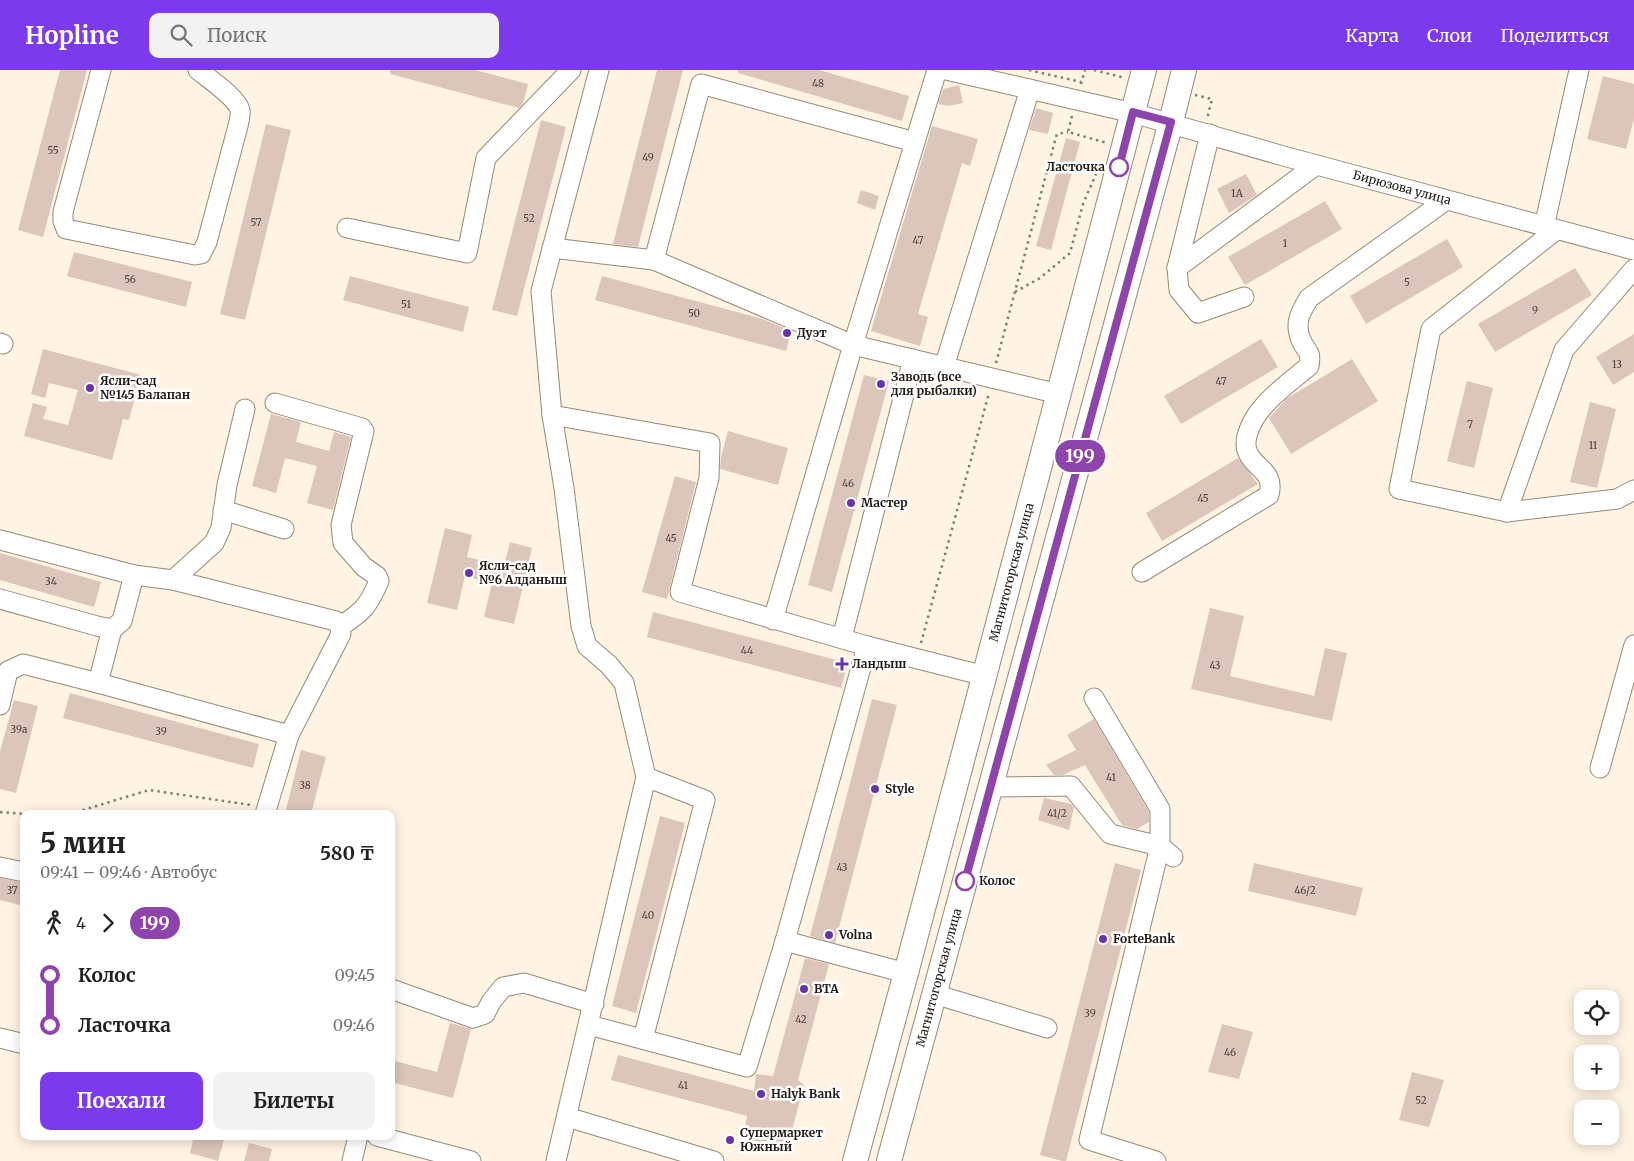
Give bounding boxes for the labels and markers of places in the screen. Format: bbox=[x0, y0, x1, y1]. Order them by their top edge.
marker: Ласточка bbox=[1109, 157, 1129, 177]
place label: Ласточка bbox=[1046, 159, 1105, 174]
place label: Дуэт bbox=[797, 325, 827, 340]
marker: Дуэт bbox=[781, 327, 793, 339]
place label: Заводь (все для рыбалки) bbox=[890, 369, 977, 398]
place label: Ясли-сад №145 Балапан bbox=[100, 373, 191, 402]
marker: Заводь (все для рыбалки) bbox=[875, 378, 887, 390]
marker: Ясли-сад №145 Балапан bbox=[84, 382, 96, 394]
place label: Мастер bbox=[861, 495, 908, 510]
marker: Мастер bbox=[845, 497, 857, 509]
place label: Ясли-сад №6 Алданыш bbox=[479, 558, 567, 587]
marker: Ясли-сад №6 Алданыш bbox=[463, 567, 475, 579]
place label: Ландыш bbox=[852, 656, 906, 671]
marker: Ландыш bbox=[836, 658, 848, 670]
place label: Style bbox=[885, 781, 915, 796]
marker: Style bbox=[869, 783, 881, 795]
marker: Колос bbox=[955, 871, 975, 891]
place label: Колос bbox=[979, 873, 1016, 888]
place label: Volna bbox=[838, 927, 873, 942]
marker: Volna bbox=[823, 929, 835, 941]
place label: ForteBank bbox=[1113, 931, 1175, 946]
marker: ForteBank bbox=[1097, 933, 1109, 945]
place label: BTA bbox=[814, 981, 839, 996]
marker: BTA bbox=[798, 983, 810, 995]
place label: Halyk Bank bbox=[771, 1086, 840, 1101]
marker: Halyk Bank bbox=[755, 1088, 767, 1100]
place label: Супермаркет Южный bbox=[740, 1125, 823, 1154]
marker: Супермаркет Южный bbox=[724, 1134, 736, 1146]

